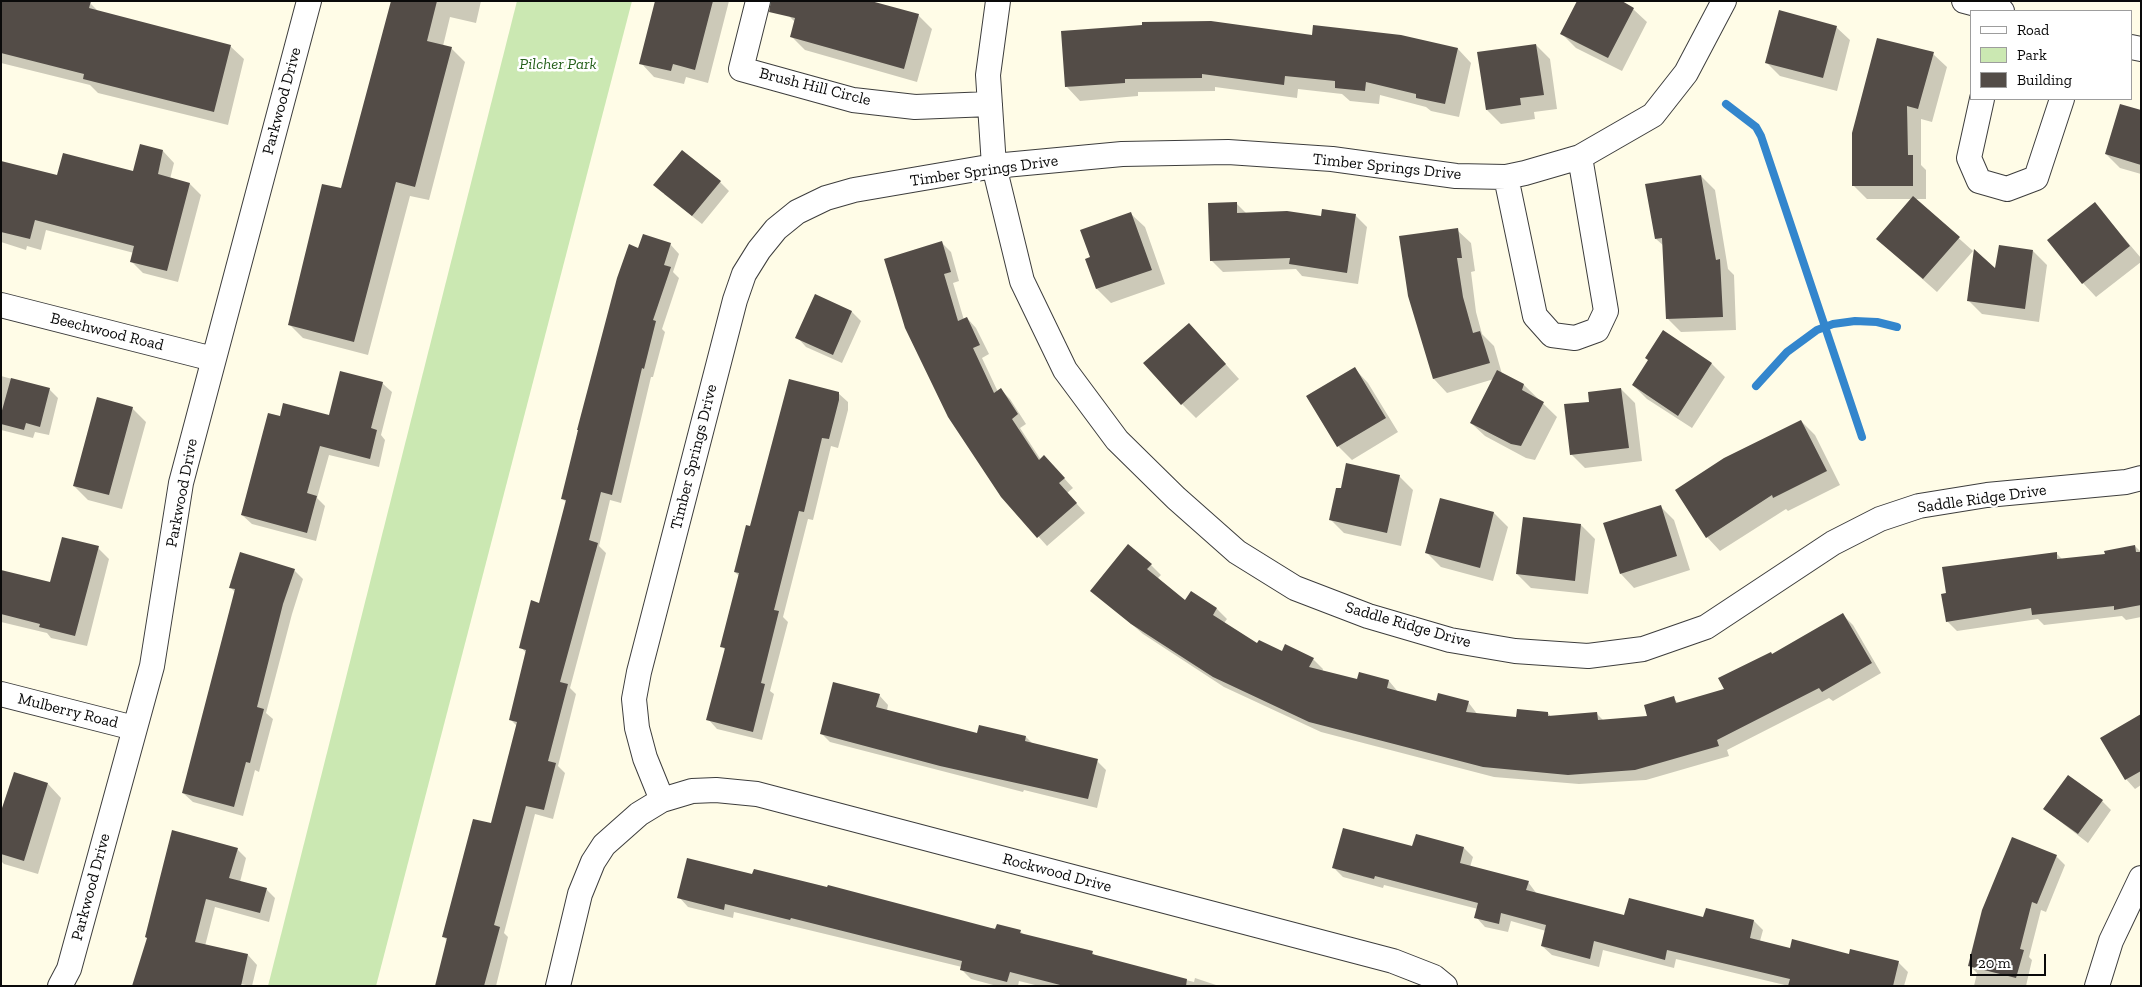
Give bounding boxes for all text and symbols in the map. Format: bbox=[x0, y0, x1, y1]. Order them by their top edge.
legend bbox=[1970, 10, 2132, 100]
text: Road bbox=[2017, 21, 2049, 39]
street label: Parkwood Drive bbox=[258, 45, 306, 157]
text: Park bbox=[2017, 46, 2047, 64]
park label: Pilcher Park bbox=[519, 54, 597, 74]
street label: Brush Hill Circle bbox=[757, 64, 873, 110]
text: Building bbox=[2017, 71, 2072, 89]
street label: Timber Springs Drive bbox=[1312, 150, 1462, 184]
street label: Timber Springs Drive bbox=[909, 151, 1059, 191]
street label: Beechwood Road bbox=[48, 309, 166, 355]
street label: Timber Springs Drive bbox=[667, 382, 721, 532]
street label: Parkwood Drive bbox=[162, 437, 202, 549]
street label: Saddle Ridge Drive bbox=[1916, 480, 2048, 518]
street label: Saddle Ridge Drive bbox=[1343, 598, 1473, 652]
street label: Mulberry Road bbox=[16, 689, 120, 733]
street label: Parkwood Drive bbox=[67, 831, 115, 943]
street label: Rockwood Drive bbox=[1000, 849, 1114, 897]
scale bar bbox=[1972, 944, 2048, 976]
text: 20 m bbox=[1978, 954, 2011, 972]

